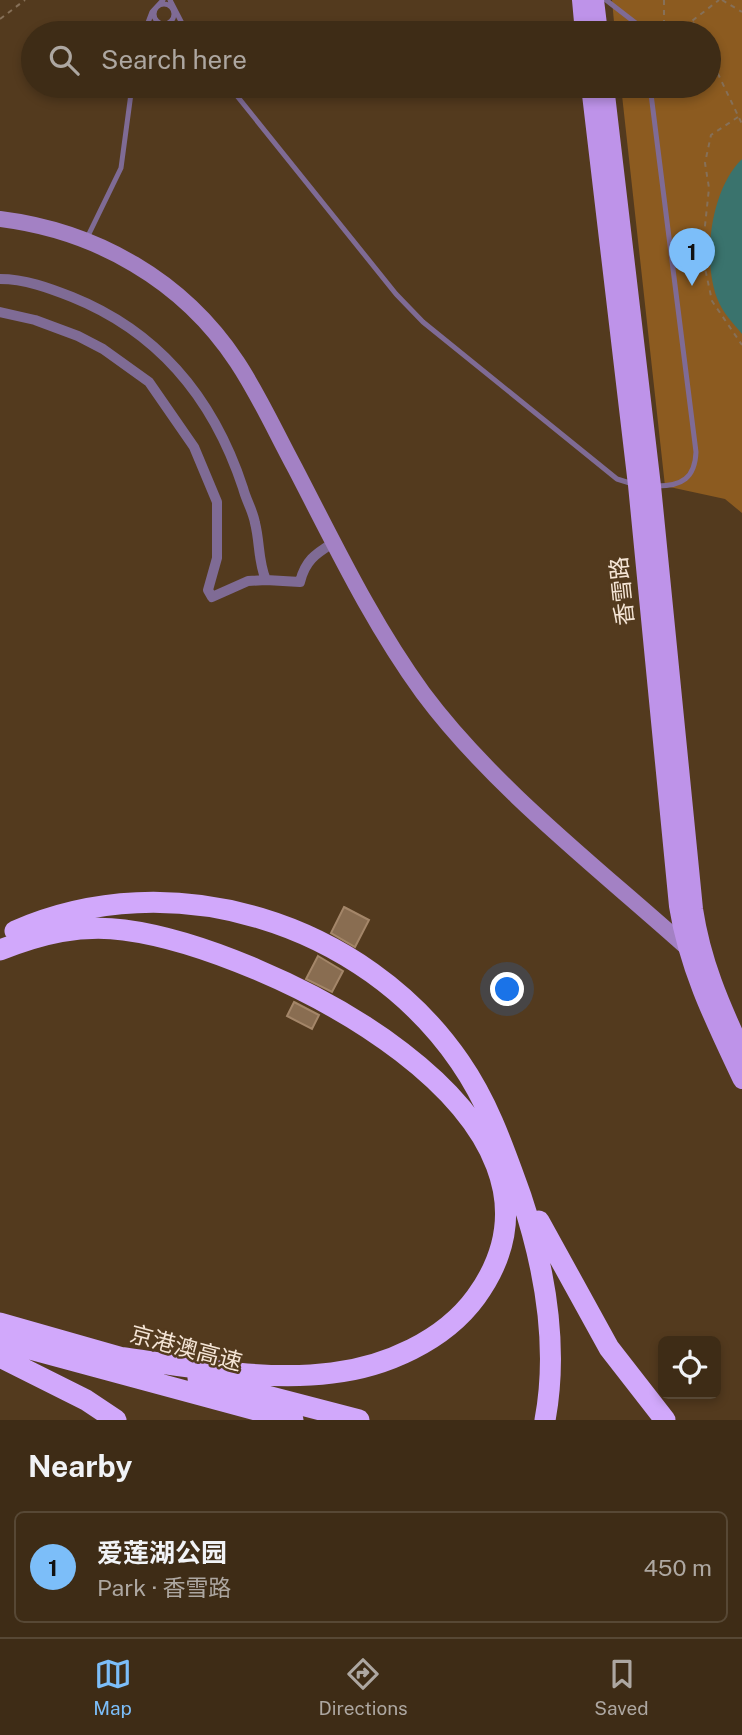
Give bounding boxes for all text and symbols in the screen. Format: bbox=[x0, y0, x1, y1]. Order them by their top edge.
search box bbox=[21, 21, 721, 98]
icon: search bbox=[45, 41, 83, 79]
text: Search here bbox=[101, 44, 247, 75]
pin: 1 bbox=[669, 228, 715, 286]
street label: 香雪路 bbox=[604, 555, 639, 627]
your location bbox=[490, 972, 524, 1006]
street label: 京港澳高速 bbox=[127, 1320, 245, 1375]
map controls bbox=[658, 1336, 721, 1399]
button: locate bbox=[658, 1336, 721, 1399]
text: Nearby bbox=[28, 1448, 132, 1484]
text: 爱莲湖公园 bbox=[97, 1537, 227, 1568]
text: 1 bbox=[48, 1554, 58, 1581]
text: 450 m bbox=[643, 1554, 712, 1581]
text: Park · 香雪路 bbox=[97, 1574, 231, 1601]
tab: Map bbox=[93, 1655, 132, 1719]
tab: Directions bbox=[318, 1655, 408, 1719]
tab: Saved bbox=[594, 1655, 649, 1719]

